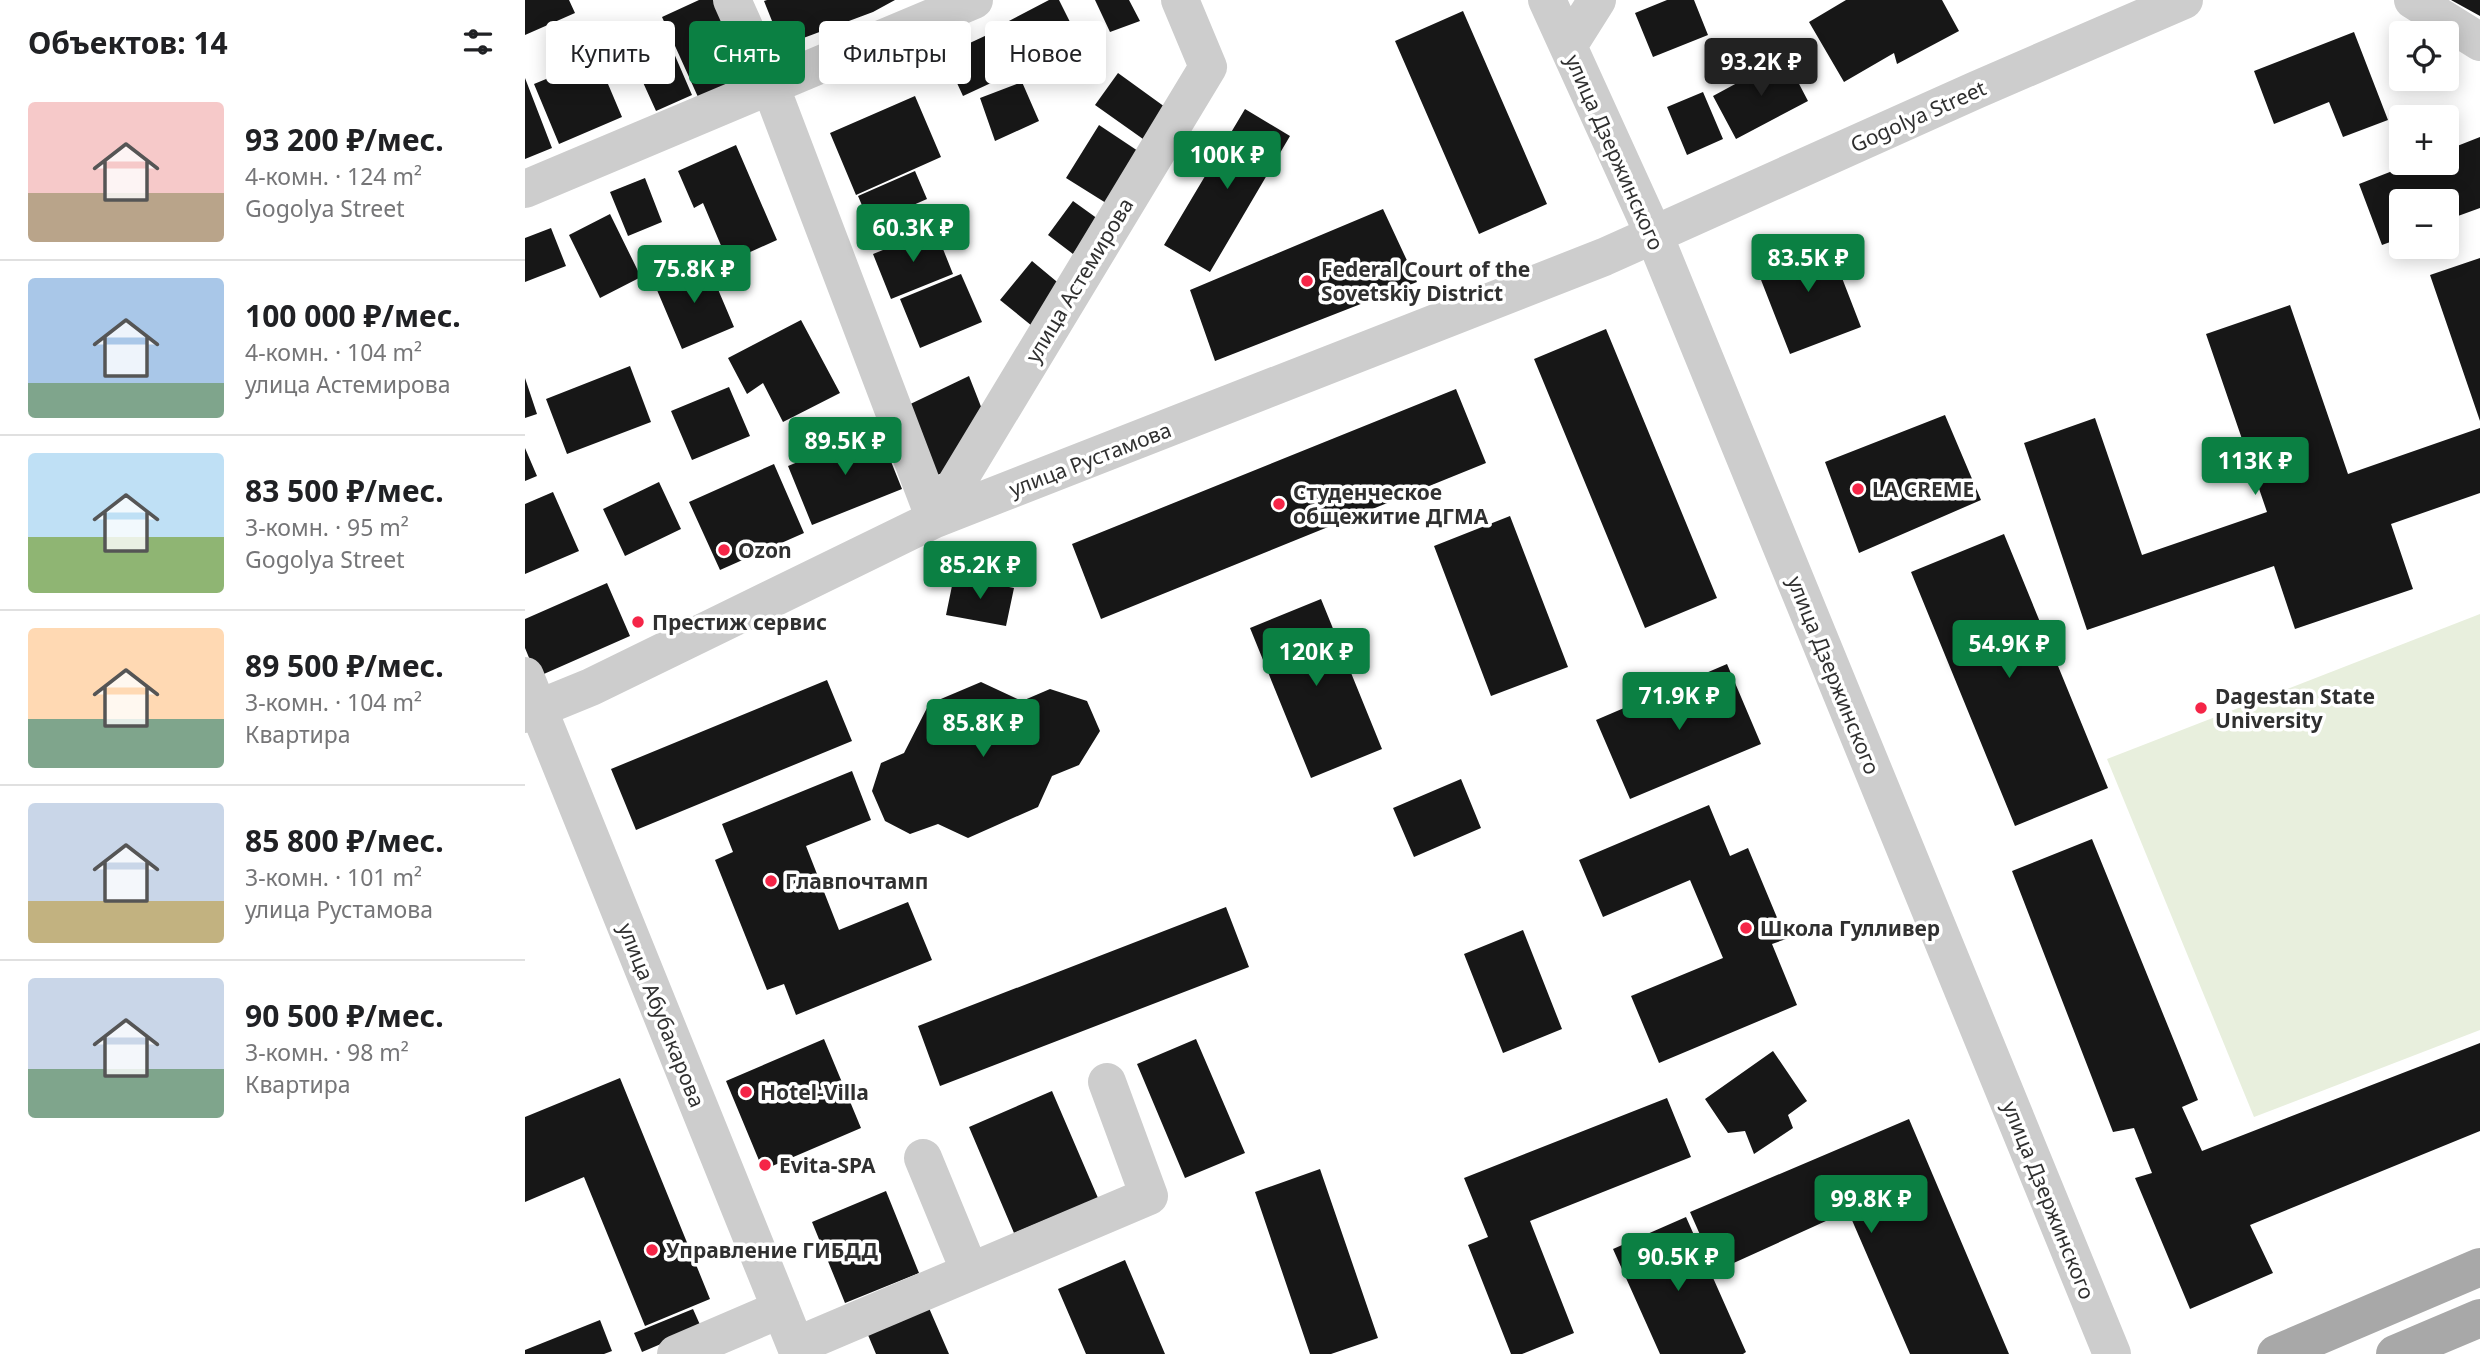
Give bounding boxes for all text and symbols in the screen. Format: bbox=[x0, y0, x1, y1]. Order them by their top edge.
chip: Купить bbox=[546, 21, 675, 84]
chip: Снять bbox=[689, 21, 805, 84]
chip: Фильтры bbox=[819, 21, 971, 84]
chip: Новое bbox=[985, 21, 1106, 84]
map controls bbox=[2389, 21, 2459, 259]
button: locate bbox=[2389, 21, 2459, 91]
text: Объектов: 14 bbox=[28, 22, 228, 63]
icon: filters bbox=[459, 23, 497, 61]
pin: 93.2K ₽ bbox=[1696, 38, 1826, 98]
text: 93.2K ₽ bbox=[1721, 45, 1801, 77]
street label: улица Дзержинского bbox=[1559, 50, 1671, 254]
street label: Gogolya Street bbox=[1846, 73, 1991, 158]
button: + bbox=[2389, 105, 2459, 175]
text: 93 200 ₽/мес. bbox=[245, 119, 444, 160]
icon: home bbox=[84, 130, 168, 214]
pin: 100K ₽ bbox=[1170, 132, 1284, 191]
text: 100K ₽ bbox=[1190, 138, 1264, 170]
text: 4-комн. · 124 m² bbox=[245, 160, 422, 192]
button: − bbox=[2389, 189, 2459, 259]
text: Gogolya Street bbox=[245, 192, 404, 224]
street label: улица Астемирова bbox=[1019, 192, 1139, 368]
pin: 60.3K ₽ bbox=[848, 204, 978, 264]
text: 60.3K ₽ bbox=[873, 211, 953, 243]
pin: 83.5K ₽ bbox=[1743, 234, 1873, 294]
text: 83.5K ₽ bbox=[1768, 241, 1848, 273]
pin: 75.8K ₽ bbox=[629, 246, 759, 305]
text: 75.8K ₽ bbox=[654, 252, 734, 284]
place label: Federal Court of the Sovetskiy District bbox=[1321, 255, 1530, 307]
marker: Federal Court of the Sovetskiy District bbox=[1299, 273, 1315, 289]
text: 100 000 ₽/мес. bbox=[245, 295, 461, 336]
icon: home bbox=[84, 306, 168, 390]
text: 4-комн. · 104 m² bbox=[245, 336, 422, 368]
text: улица Астемирова bbox=[245, 368, 450, 400]
street label: улица Рустамова bbox=[1005, 415, 1175, 503]
pin: 89.5K ₽ bbox=[780, 418, 910, 477]
text: 89.5K ₽ bbox=[805, 424, 885, 456]
pin: 113K ₽ bbox=[2198, 438, 2312, 497]
text: 113K ₽ bbox=[2218, 444, 2292, 476]
text: 83 500 ₽/мес. bbox=[245, 470, 444, 511]
place label: LA CREME bbox=[1872, 475, 1974, 503]
place label: Студенческое общежитие ДГМА bbox=[1293, 478, 1489, 530]
icon: home bbox=[84, 481, 168, 565]
marker: LA CREME bbox=[1850, 481, 1866, 497]
marker: Студенческое общежитие ДГМА bbox=[1271, 496, 1287, 512]
text: 3-комн. · 95 m² bbox=[245, 511, 409, 543]
place label: Ozon bbox=[738, 536, 792, 564]
marker: Ozon bbox=[716, 542, 732, 558]
pin: 85.2K ₽ bbox=[915, 542, 1045, 601]
text: Gogolya Street bbox=[245, 543, 404, 575]
text: 85.2K ₽ bbox=[940, 548, 1020, 580]
street label: улица Дзержинского bbox=[1781, 572, 1887, 778]
place label: Престиж сервис bbox=[652, 608, 827, 636]
marker: Престиж сервис bbox=[630, 614, 646, 630]
pin: 54.9K ₽ bbox=[1944, 620, 2074, 680]
text: 54.9K ₽ bbox=[1969, 627, 2049, 659]
pin: 120K ₽ bbox=[1259, 628, 1373, 688]
text: 120K ₽ bbox=[1279, 635, 1353, 667]
text: 89 500 ₽/мес. bbox=[245, 645, 444, 686]
icon: home bbox=[84, 656, 168, 740]
pin: 71.9K ₽ bbox=[1614, 672, 1744, 732]
text: 71.9K ₽ bbox=[1639, 679, 1719, 711]
place label: Dagestan State University bbox=[2215, 682, 2375, 734]
text: 3-комн. · 104 m² bbox=[245, 686, 422, 718]
pin: 85.8K ₽ bbox=[918, 700, 1048, 759]
marker: Dagestan State University bbox=[2193, 700, 2209, 716]
text: 85.8K ₽ bbox=[943, 706, 1023, 738]
text: Квартира bbox=[245, 718, 351, 750]
text: 85 800 ₽/мес. bbox=[245, 820, 444, 861]
icon: home bbox=[84, 831, 168, 915]
text: 3-комн. · 101 m² bbox=[245, 861, 422, 893]
place label: Главпочтамп bbox=[785, 867, 929, 895]
marker: Главпочтамп bbox=[763, 873, 779, 889]
text: улица Рустамова bbox=[245, 893, 433, 925]
place label: Школа Гулливер bbox=[1760, 914, 1940, 942]
street label: улица Абубакарова bbox=[612, 919, 712, 1111]
marker: Школа Гулливер bbox=[1738, 920, 1754, 936]
text: 90 500 ₽/мес. bbox=[245, 995, 444, 1036]
icon: home bbox=[84, 1006, 168, 1090]
text: 3-комн. · 98 m² bbox=[245, 1036, 409, 1068]
text: Квартира bbox=[245, 1068, 351, 1100]
place label: Hotel-Villa bbox=[760, 1078, 869, 1106]
marker: Hotel-Villa bbox=[738, 1084, 754, 1100]
street label: улица Дзержинского bbox=[1996, 1097, 2102, 1303]
place label: Evita-SPA bbox=[779, 1151, 876, 1179]
marker: Evita-SPA bbox=[757, 1157, 773, 1173]
pin: 99.8K ₽ bbox=[1806, 1176, 1936, 1235]
text: 99.8K ₽ bbox=[1831, 1182, 1911, 1214]
pin: 90.5K ₽ bbox=[1613, 1234, 1743, 1293]
place label: Управление ГИБДД bbox=[666, 1236, 879, 1264]
text: 90.5K ₽ bbox=[1638, 1240, 1718, 1272]
marker: Управление ГИБДД bbox=[644, 1242, 660, 1258]

